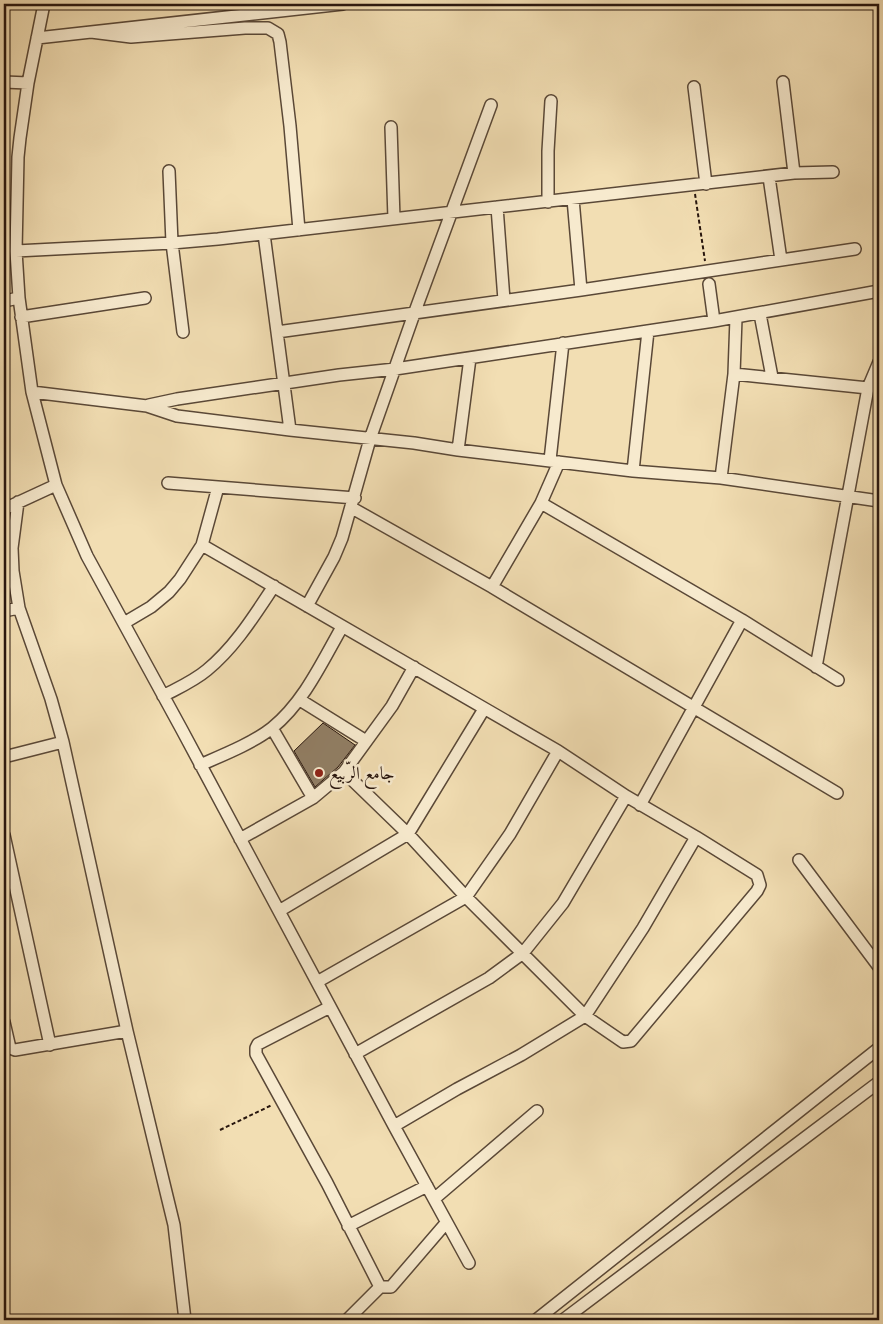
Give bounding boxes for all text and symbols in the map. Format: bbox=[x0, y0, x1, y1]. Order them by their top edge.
place label: جامع الرّبيع bbox=[329, 761, 395, 789]
marker: جامع الرّبيع bbox=[313, 767, 325, 779]

